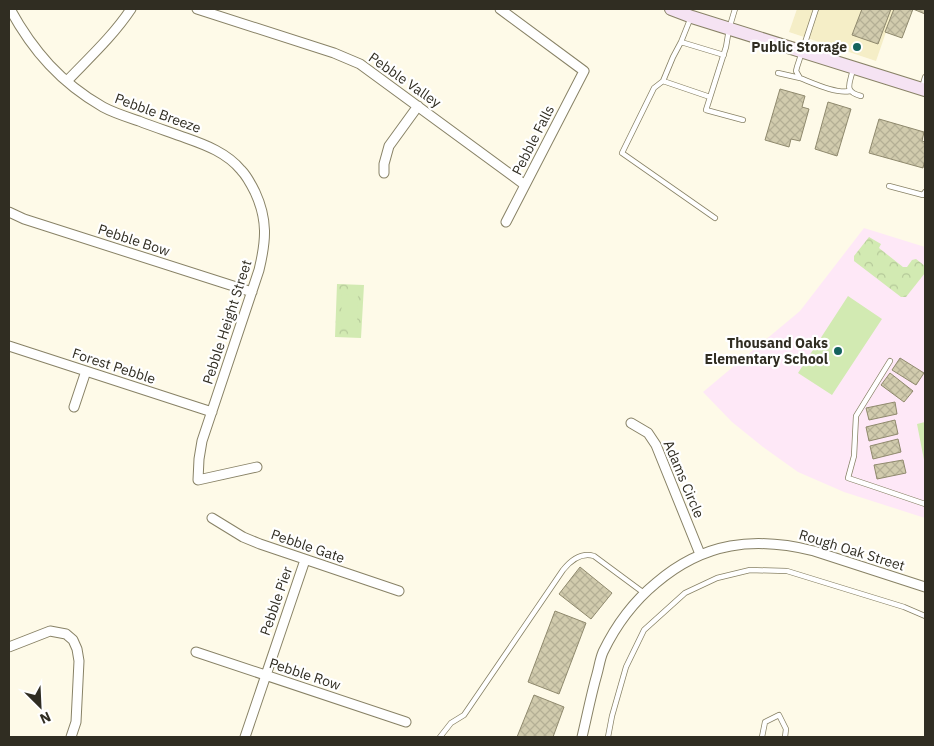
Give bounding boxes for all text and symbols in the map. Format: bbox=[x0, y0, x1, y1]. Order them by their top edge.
place label: Public Storage bbox=[751, 38, 847, 56]
marker: Public Storage bbox=[851, 41, 863, 53]
street label: Pebble Valley bbox=[365, 48, 445, 112]
street label: Pebble Breeze bbox=[112, 89, 204, 137]
street label: Pebble Falls bbox=[508, 102, 558, 178]
street label: Pebble Bow bbox=[96, 220, 172, 260]
street label: Pebble Height Street bbox=[198, 257, 256, 387]
place label: Thousand Oaks Elementary School bbox=[704, 334, 828, 368]
street label: Forest Pebble bbox=[70, 344, 158, 388]
marker: Thousand Oaks Elementary School bbox=[832, 345, 844, 357]
street label: Adams Circle bbox=[660, 437, 709, 521]
street label: Pebble Gate bbox=[269, 525, 347, 567]
street label: Rough Oak Street bbox=[797, 525, 907, 575]
street label: Pebble Pier bbox=[256, 564, 296, 638]
street label: Pebble Row bbox=[267, 654, 343, 694]
north arrow bbox=[15, 681, 65, 731]
text: N bbox=[37, 708, 54, 728]

